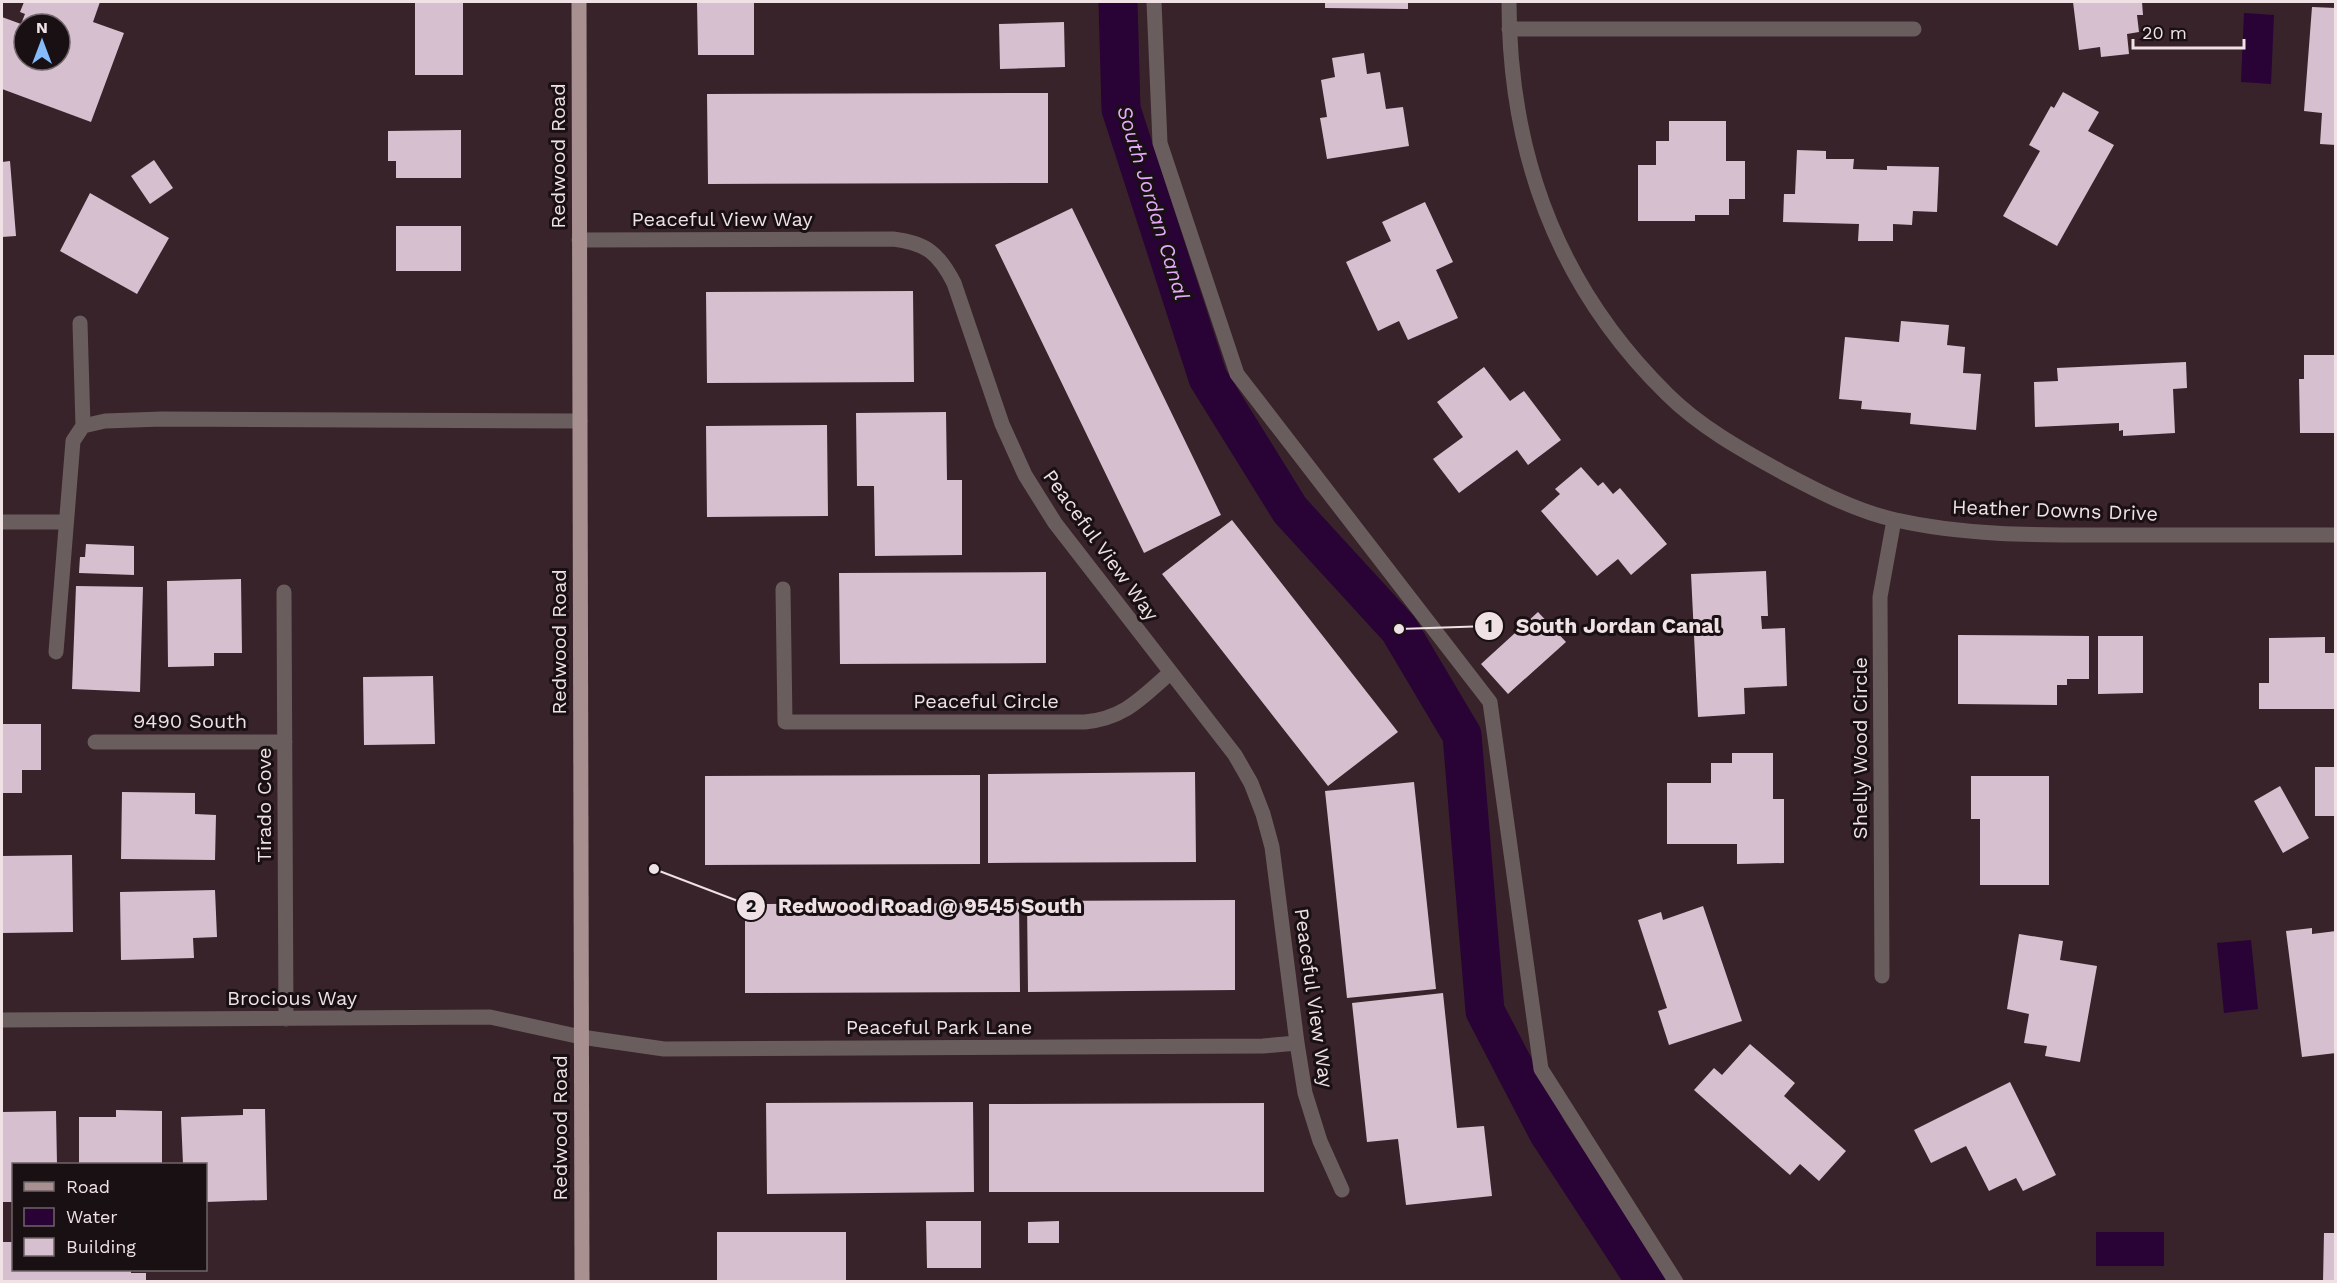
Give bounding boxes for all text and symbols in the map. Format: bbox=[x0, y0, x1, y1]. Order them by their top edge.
north arrow bbox=[12, 12, 72, 72]
scale bar bbox=[2133, 12, 2244, 50]
text: N bbox=[36, 18, 48, 37]
text: 20 m bbox=[2142, 22, 2187, 43]
street label: Redwood Road bbox=[546, 83, 570, 229]
water label: South Jordan Canal bbox=[1112, 103, 1195, 303]
street label: Peaceful View Way bbox=[632, 207, 813, 231]
street label: Peaceful View Way bbox=[1038, 465, 1164, 626]
street label: Heather Downs Drive bbox=[1952, 494, 2158, 526]
street label: Redwood Road bbox=[547, 569, 571, 715]
callout: South Jordan Canal bbox=[1474, 607, 1733, 646]
text: South Jordan Canal bbox=[1516, 613, 1720, 638]
text: 1 bbox=[1485, 615, 1493, 636]
street label: Shelly Wood Circle bbox=[1848, 657, 1872, 839]
street label: Peaceful Circle bbox=[913, 689, 1059, 713]
street label: 9490 South bbox=[133, 709, 247, 733]
street label: Tirado Cove bbox=[252, 747, 276, 863]
callout: Redwood Road @ 9545 South bbox=[736, 886, 1094, 925]
text: Redwood Road @ 9545 South bbox=[778, 893, 1082, 918]
text: 2 bbox=[746, 895, 756, 916]
street label: Peaceful View Way bbox=[1290, 907, 1339, 1090]
street label: Brocious Way bbox=[227, 986, 358, 1010]
street label: Peaceful Park Lane bbox=[846, 1015, 1032, 1039]
street label: Redwood Road bbox=[548, 1055, 572, 1201]
legend bbox=[12, 1163, 207, 1271]
text: Road bbox=[66, 1176, 110, 1197]
text: Water bbox=[66, 1206, 118, 1227]
text: Building bbox=[66, 1236, 136, 1257]

